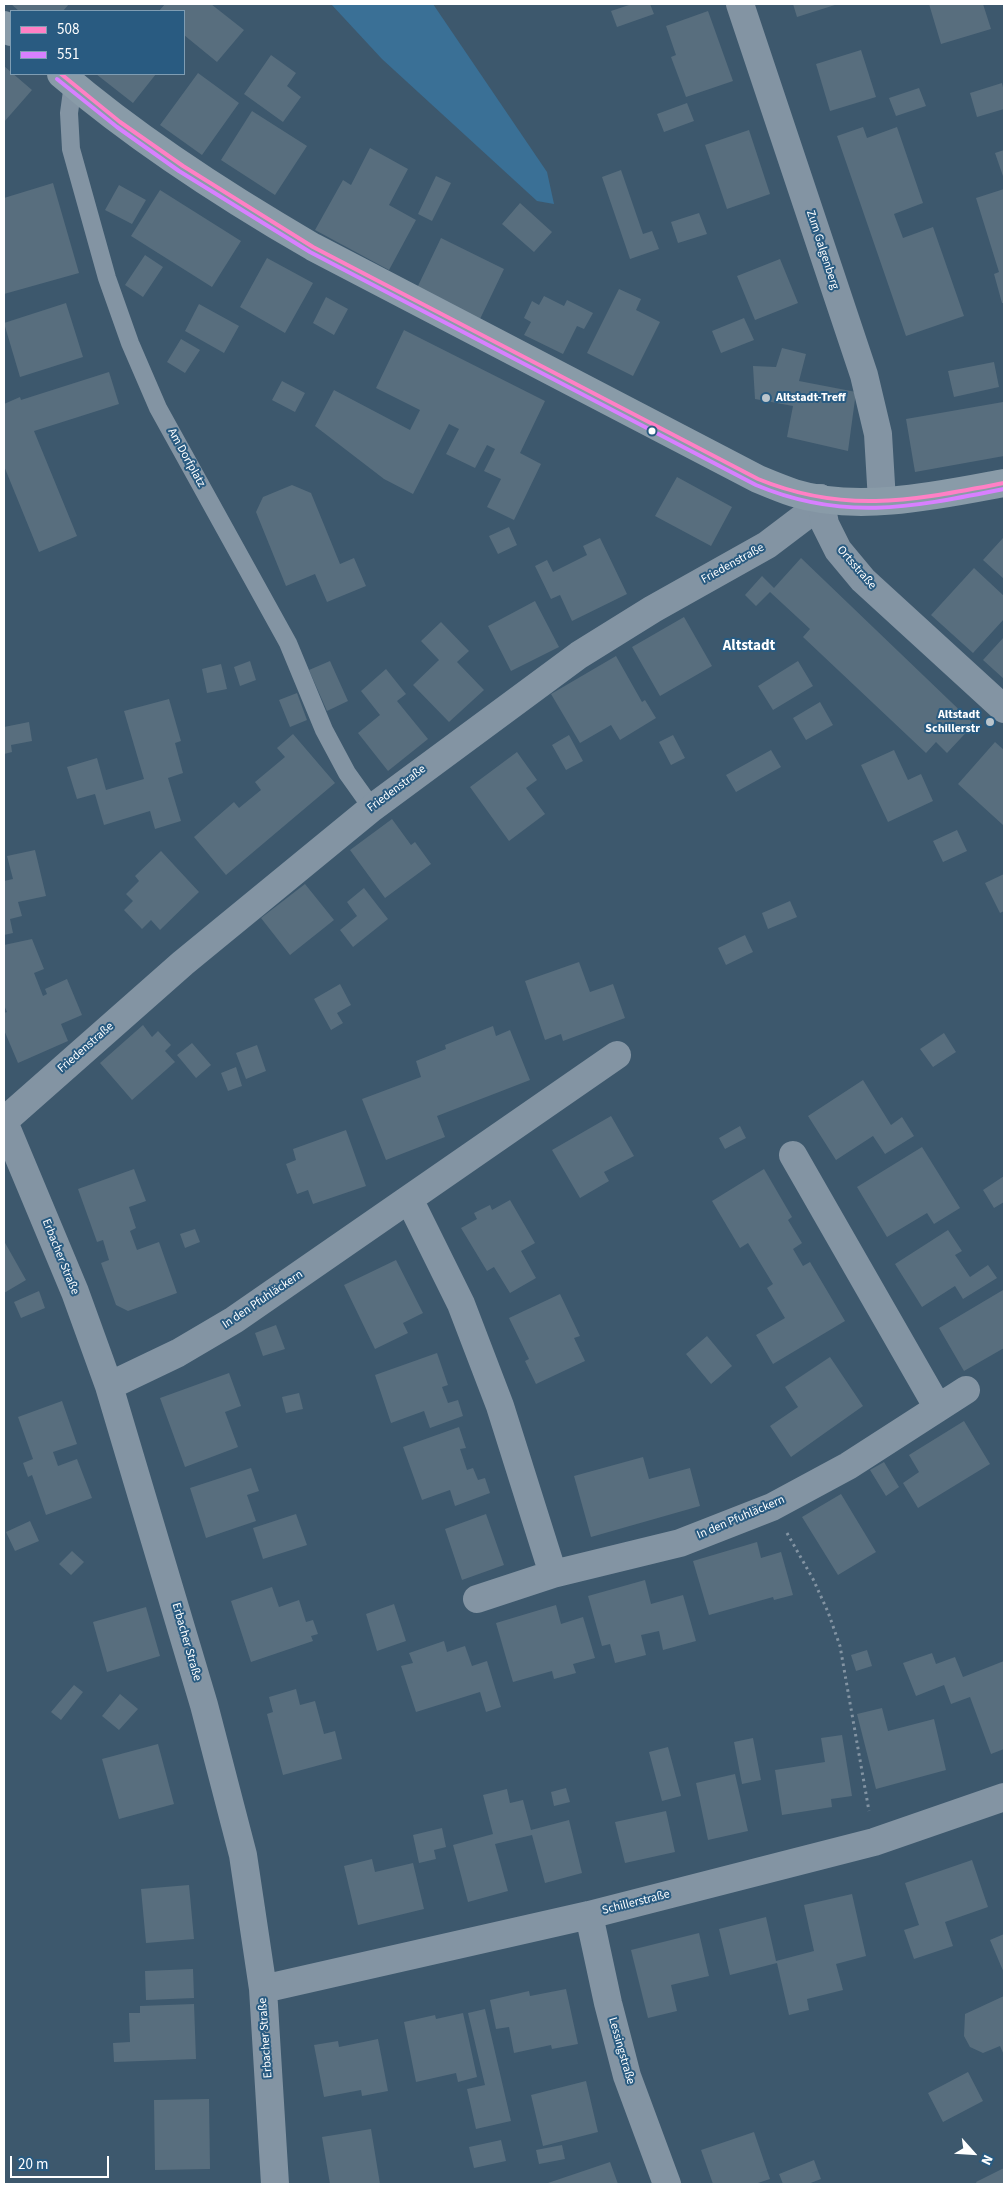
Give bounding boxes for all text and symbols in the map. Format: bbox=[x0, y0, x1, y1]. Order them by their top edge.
legend bbox=[10, 10, 185, 75]
text: 508 bbox=[57, 19, 79, 40]
text: 551 bbox=[57, 44, 79, 65]
street label: Zum Galgenberg bbox=[802, 208, 842, 292]
place label: Altstadt-Treff bbox=[776, 391, 846, 405]
marker: Altstadt-Treff bbox=[760, 392, 772, 404]
street label: Am Dorfplatz bbox=[164, 426, 208, 490]
unlabelled marker bbox=[647, 426, 657, 436]
street label: Friedenstraße bbox=[699, 541, 767, 587]
street label: Ortsstraße bbox=[833, 543, 879, 593]
district label: Altstadt bbox=[723, 638, 775, 656]
place label: Altstadt Schillerstr bbox=[925, 708, 980, 736]
marker: Altstadt Schillerstr bbox=[984, 716, 996, 728]
street label: Friedenstraße bbox=[365, 762, 429, 816]
street label: Friedenstraße bbox=[55, 1020, 117, 1076]
street label: Erbacher Straße bbox=[38, 1217, 82, 1297]
street label: In den Pfuhläckern bbox=[220, 1268, 306, 1332]
street label: In den Pfuhläckern bbox=[695, 1493, 787, 1543]
street label: Erbacher Straße bbox=[168, 1601, 204, 1683]
street label: Schillerstraße bbox=[601, 1888, 671, 1918]
street label: Erbacher Straße bbox=[256, 1997, 276, 2079]
street label: Lessingstraße bbox=[605, 2016, 637, 2086]
north arrow bbox=[948, 2128, 998, 2178]
scale bar bbox=[12, 2146, 111, 2178]
text: N bbox=[975, 2151, 998, 2168]
text: 20 m bbox=[18, 2154, 48, 2175]

